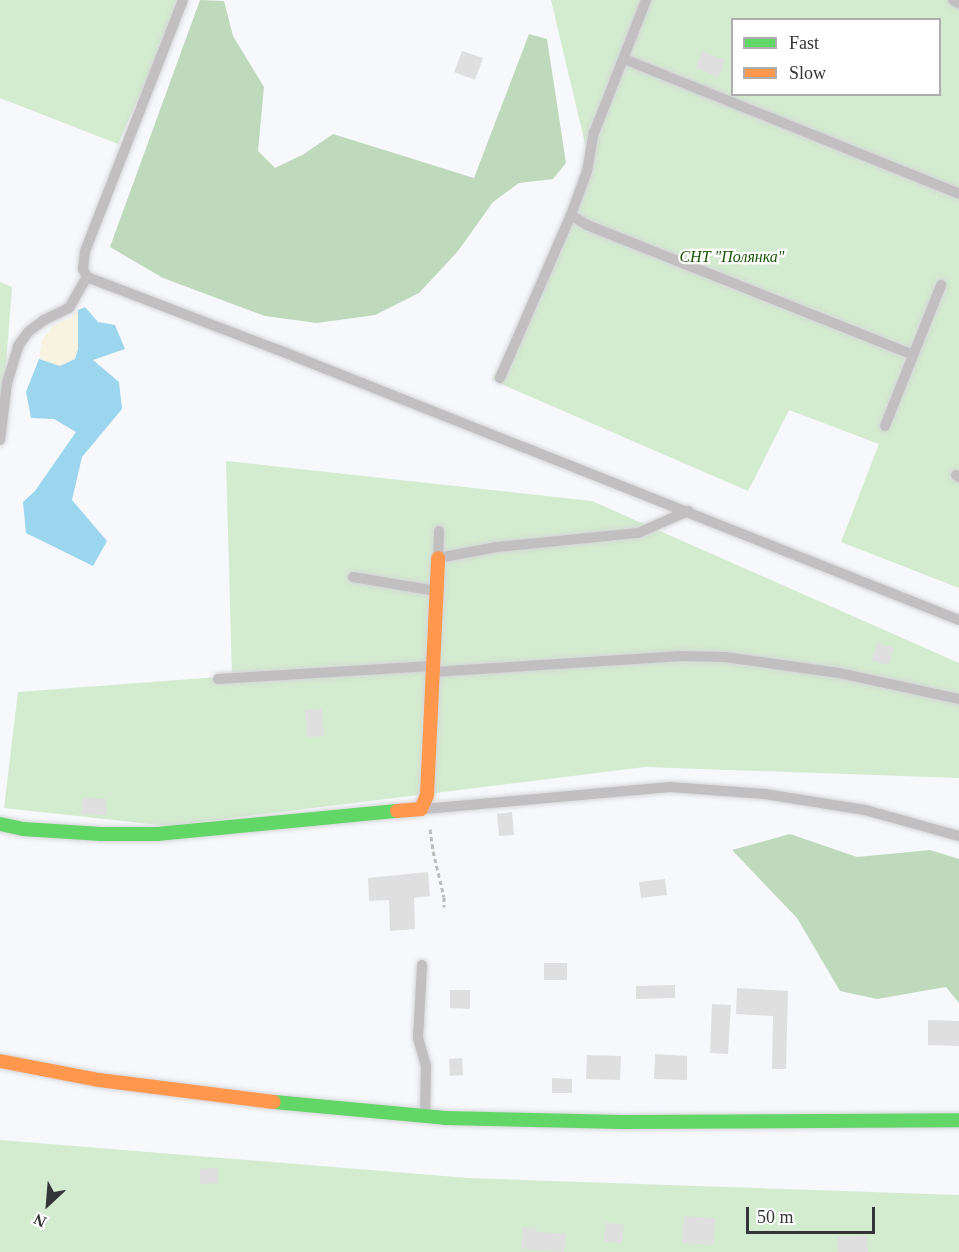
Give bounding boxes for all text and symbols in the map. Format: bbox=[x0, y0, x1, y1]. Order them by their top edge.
legend bbox=[731, 18, 941, 96]
text: Fast bbox=[789, 33, 819, 53]
text: Slow bbox=[789, 63, 826, 83]
park label: СНТ "Полянка" bbox=[679, 247, 785, 267]
north arrow bbox=[18, 1174, 78, 1234]
scale bar bbox=[749, 1195, 878, 1233]
text: 50 m bbox=[757, 1207, 794, 1227]
text: N bbox=[31, 1210, 49, 1231]

